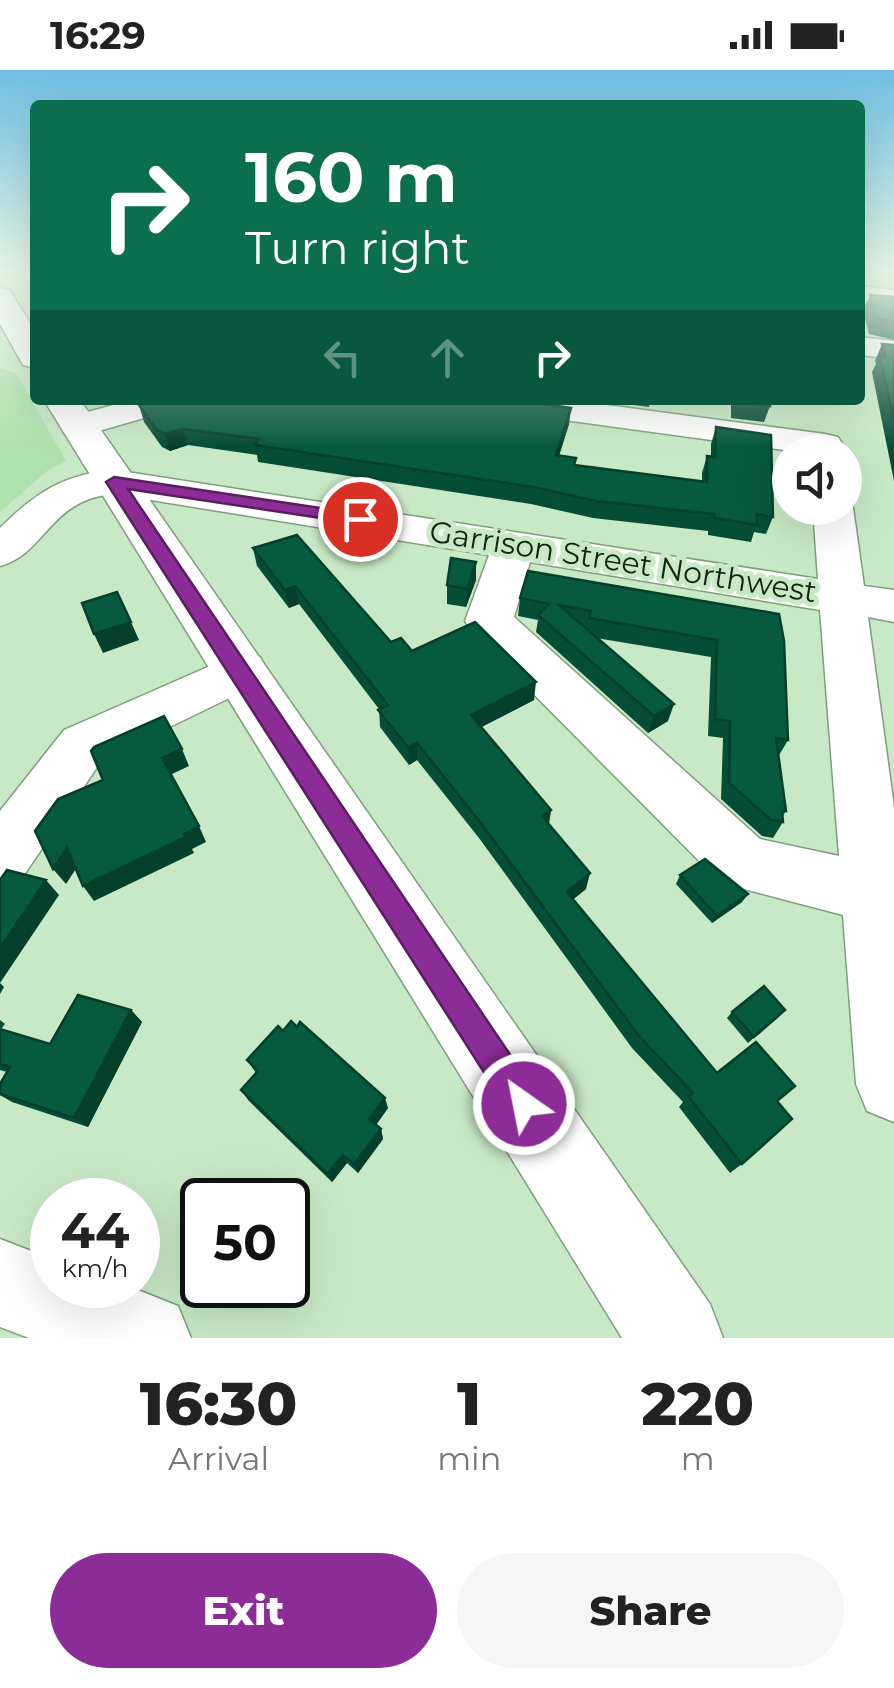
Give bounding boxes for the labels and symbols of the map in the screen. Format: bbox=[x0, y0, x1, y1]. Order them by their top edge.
pin bbox=[318, 477, 403, 562]
street label: Garrison Street Northwest bbox=[427, 513, 819, 610]
position arrow bbox=[472, 1052, 576, 1156]
speed limit sign: 50 bbox=[180, 1178, 310, 1308]

